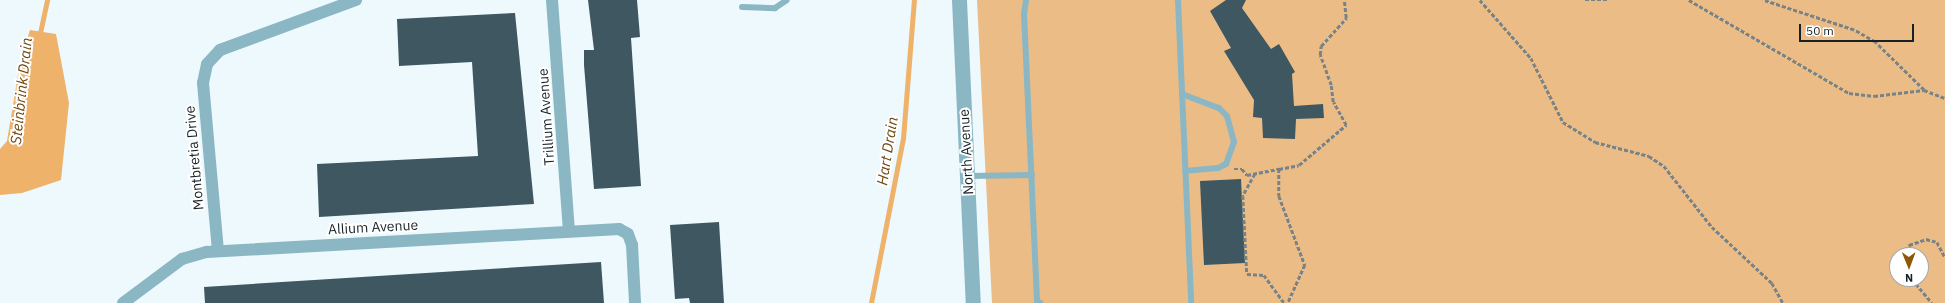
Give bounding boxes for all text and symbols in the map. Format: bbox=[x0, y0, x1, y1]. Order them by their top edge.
scale bar bbox=[1801, 16, 1916, 42]
text: 50 m bbox=[1806, 23, 1834, 38]
water label: Steinbrink Drain bbox=[6, 37, 36, 145]
street label: Trillium Avenue bbox=[534, 68, 558, 166]
street label: Montbretia Drive bbox=[181, 105, 207, 211]
street label: North Avenue bbox=[955, 109, 977, 195]
water label: Hart Drain bbox=[873, 115, 901, 187]
street label: Allium Avenue bbox=[328, 216, 418, 238]
north arrow bbox=[1889, 247, 1929, 287]
text: N bbox=[1905, 271, 1913, 285]

